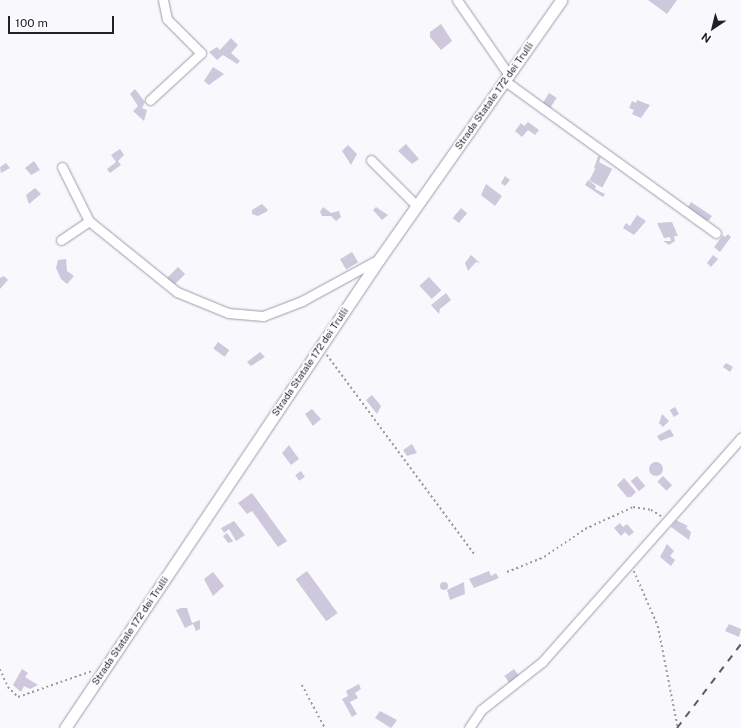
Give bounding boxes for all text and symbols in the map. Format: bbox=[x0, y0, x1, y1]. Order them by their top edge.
scale bar bbox=[10, 8, 116, 34]
north arrow bbox=[693, 8, 733, 48]
text: 100 m bbox=[15, 16, 48, 30]
text: N bbox=[699, 30, 713, 45]
street label: Strada Statale 172 dei Trulli bbox=[452, 40, 536, 152]
street label: Strada Statale 172 dei Trulli bbox=[269, 305, 351, 419]
street label: Strada Statale 172 dei Trulli bbox=[89, 574, 171, 688]

